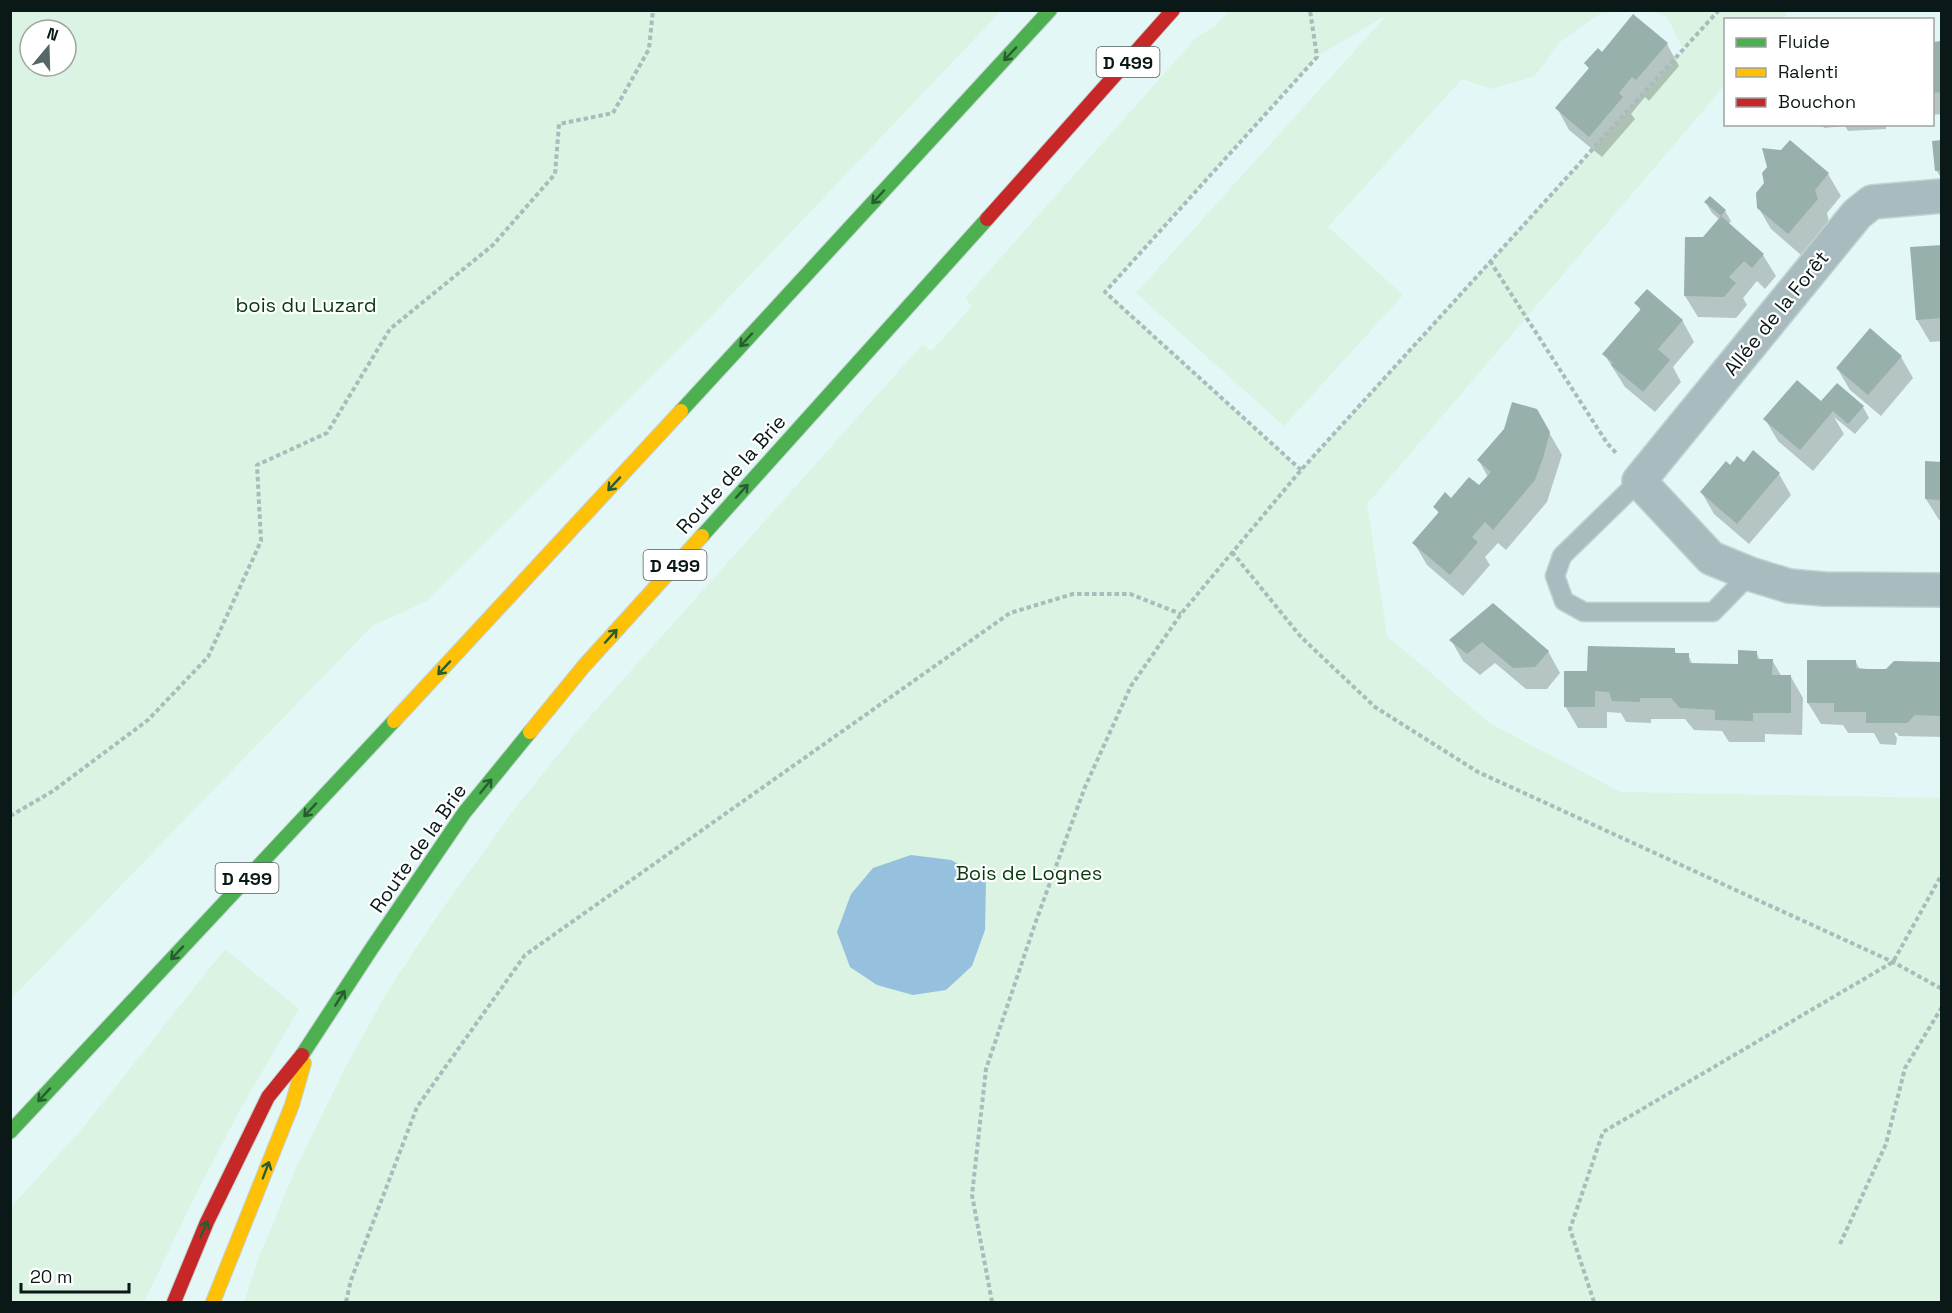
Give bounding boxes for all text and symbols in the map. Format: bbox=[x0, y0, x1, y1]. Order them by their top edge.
north arrow bbox=[18, 18, 78, 78]
legend bbox=[1724, 18, 1934, 126]
text: N bbox=[44, 23, 61, 46]
text: Fluide bbox=[1778, 30, 1830, 53]
one-way arrow bbox=[1003, 46, 1017, 61]
road number: D 499 bbox=[1096, 47, 1160, 77]
text: Ralenti bbox=[1778, 60, 1838, 83]
text: Bouchon bbox=[1778, 90, 1856, 113]
one-way arrow bbox=[871, 189, 885, 204]
street label: Allée de la Forêt bbox=[1718, 245, 1834, 381]
park label: bois du Luzard bbox=[235, 292, 377, 318]
one-way arrow bbox=[739, 333, 753, 348]
street label: Route de la Brie bbox=[671, 409, 791, 539]
one-way arrow bbox=[607, 476, 621, 491]
one-way arrow bbox=[735, 484, 749, 499]
road number: D 499 bbox=[644, 550, 706, 580]
one-way arrow bbox=[604, 629, 618, 644]
one-way arrow bbox=[437, 660, 451, 675]
street label: Route de la Brie bbox=[364, 778, 472, 918]
one-way arrow bbox=[479, 778, 492, 794]
one-way arrow bbox=[303, 803, 318, 818]
park label: Bois de Lognes bbox=[956, 860, 1102, 886]
road number: D 499 bbox=[216, 863, 278, 893]
one-way arrow bbox=[171, 945, 185, 960]
one-way arrow bbox=[334, 990, 346, 1007]
one-way arrow bbox=[37, 1088, 51, 1103]
one-way arrow bbox=[261, 1161, 272, 1180]
one-way arrow bbox=[200, 1220, 211, 1238]
scale bar bbox=[21, 1256, 129, 1294]
text: 20 m bbox=[30, 1265, 73, 1288]

